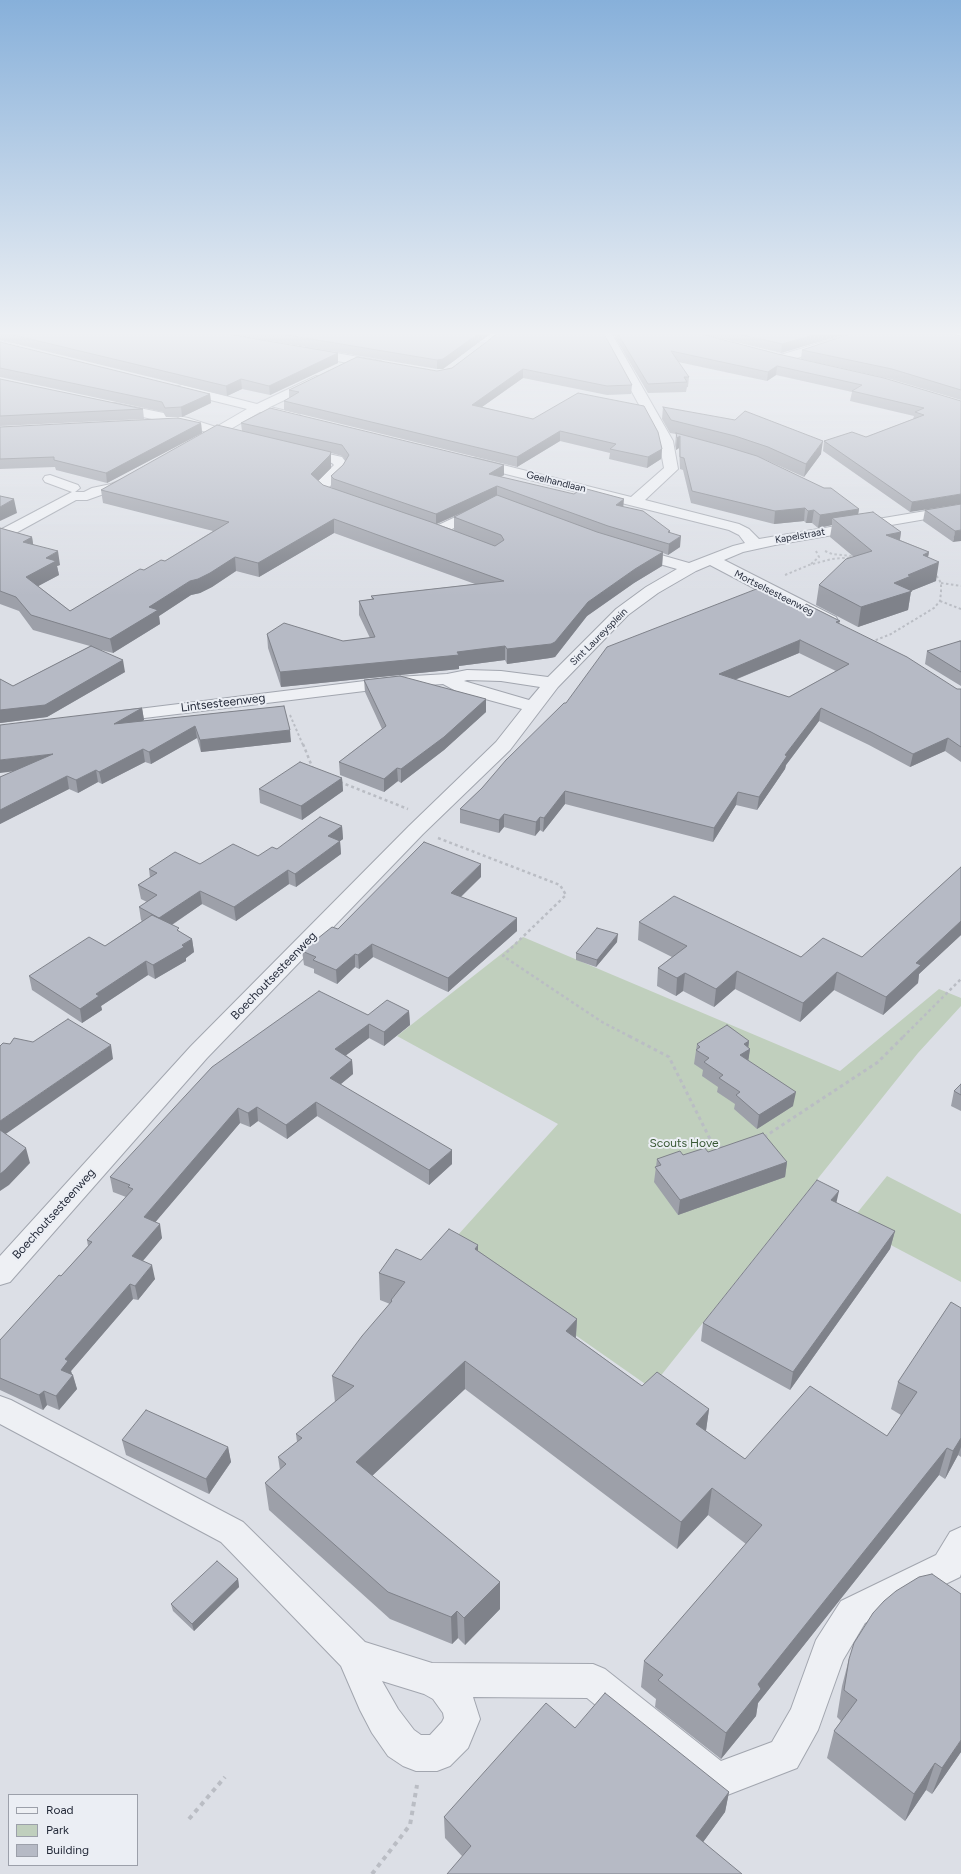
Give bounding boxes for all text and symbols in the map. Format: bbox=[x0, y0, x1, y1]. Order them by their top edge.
street label: Geelhandlaan bbox=[525, 469, 587, 495]
street label: Kapelstraat bbox=[774, 526, 826, 546]
street label: Mortselsesteenweg bbox=[732, 568, 816, 618]
street label: Sint Laureysplein bbox=[568, 606, 630, 668]
street label: Lintsesteenweg bbox=[180, 691, 266, 715]
street label: Boechoutsesteenweg bbox=[228, 929, 320, 1023]
park label: Scouts Hove bbox=[649, 1136, 719, 1150]
street label: Boechoutsesteenweg bbox=[9, 1166, 99, 1262]
legend bbox=[8, 1794, 138, 1866]
text: Road bbox=[46, 1803, 74, 1817]
text: Park bbox=[46, 1823, 69, 1837]
text: Building bbox=[46, 1843, 89, 1857]

